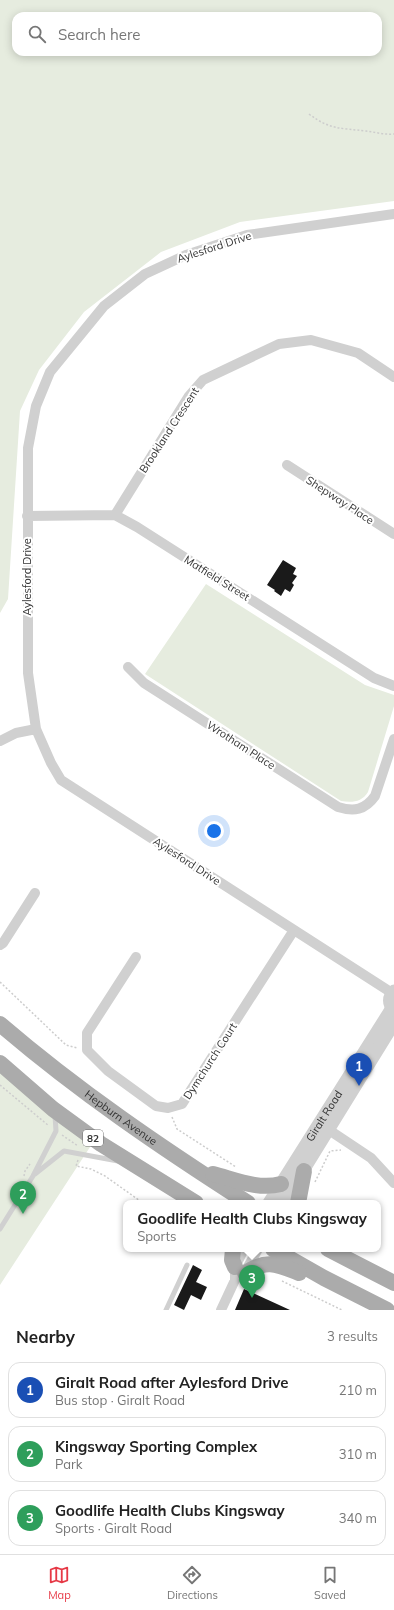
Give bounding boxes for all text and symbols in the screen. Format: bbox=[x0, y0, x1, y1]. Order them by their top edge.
search box bbox=[12, 12, 382, 56]
icon: search bbox=[26, 23, 48, 45]
text: Search here bbox=[58, 25, 140, 44]
street label: Aylesford Drive bbox=[175, 228, 253, 266]
street label: Brookland Crescent bbox=[136, 384, 202, 475]
street label: Shepway Place bbox=[303, 473, 377, 527]
street label: Aylesford Drive bbox=[20, 538, 34, 616]
street label: Matfield Street bbox=[182, 552, 253, 604]
street label: Wrotham Place bbox=[204, 718, 278, 772]
your location bbox=[204, 821, 224, 841]
street label: Aylesford Drive bbox=[151, 834, 223, 888]
street label: Dymchurch Court bbox=[180, 1020, 240, 1102]
pin: 1 bbox=[346, 1053, 372, 1086]
street label: Hepburn Avenue bbox=[82, 1087, 160, 1148]
street label: Giralt Road bbox=[303, 1088, 345, 1144]
road number: 82 bbox=[83, 1130, 103, 1146]
pin: 2 bbox=[10, 1181, 36, 1214]
popup bbox=[123, 1200, 381, 1252]
text: Goodlife Health Clubs Kingsway bbox=[137, 1209, 367, 1228]
text: Sports bbox=[137, 1228, 177, 1244]
pin: 3 bbox=[239, 1265, 265, 1298]
text: Nearby bbox=[16, 1326, 75, 1347]
text: 3 results bbox=[327, 1328, 378, 1344]
text: Giralt Road after Aylesford Drive bbox=[55, 1373, 289, 1392]
text: 1 bbox=[26, 1382, 34, 1398]
text: 210 m bbox=[339, 1382, 377, 1398]
text: Bus stop · Giralt Road bbox=[55, 1392, 185, 1408]
text: Kingsway Sporting Complex bbox=[55, 1437, 257, 1456]
text: 2 bbox=[26, 1446, 34, 1462]
text: 310 m bbox=[339, 1446, 377, 1462]
text: Park bbox=[55, 1456, 82, 1472]
text: Goodlife Health Clubs Kingsway bbox=[55, 1501, 285, 1520]
text: 3 bbox=[26, 1510, 34, 1526]
text: 340 m bbox=[339, 1510, 377, 1526]
text: Sports · Giralt Road bbox=[55, 1520, 172, 1536]
tab: Map bbox=[48, 1564, 71, 1602]
tab: Directions bbox=[167, 1564, 218, 1602]
tab: Saved bbox=[314, 1564, 346, 1602]

